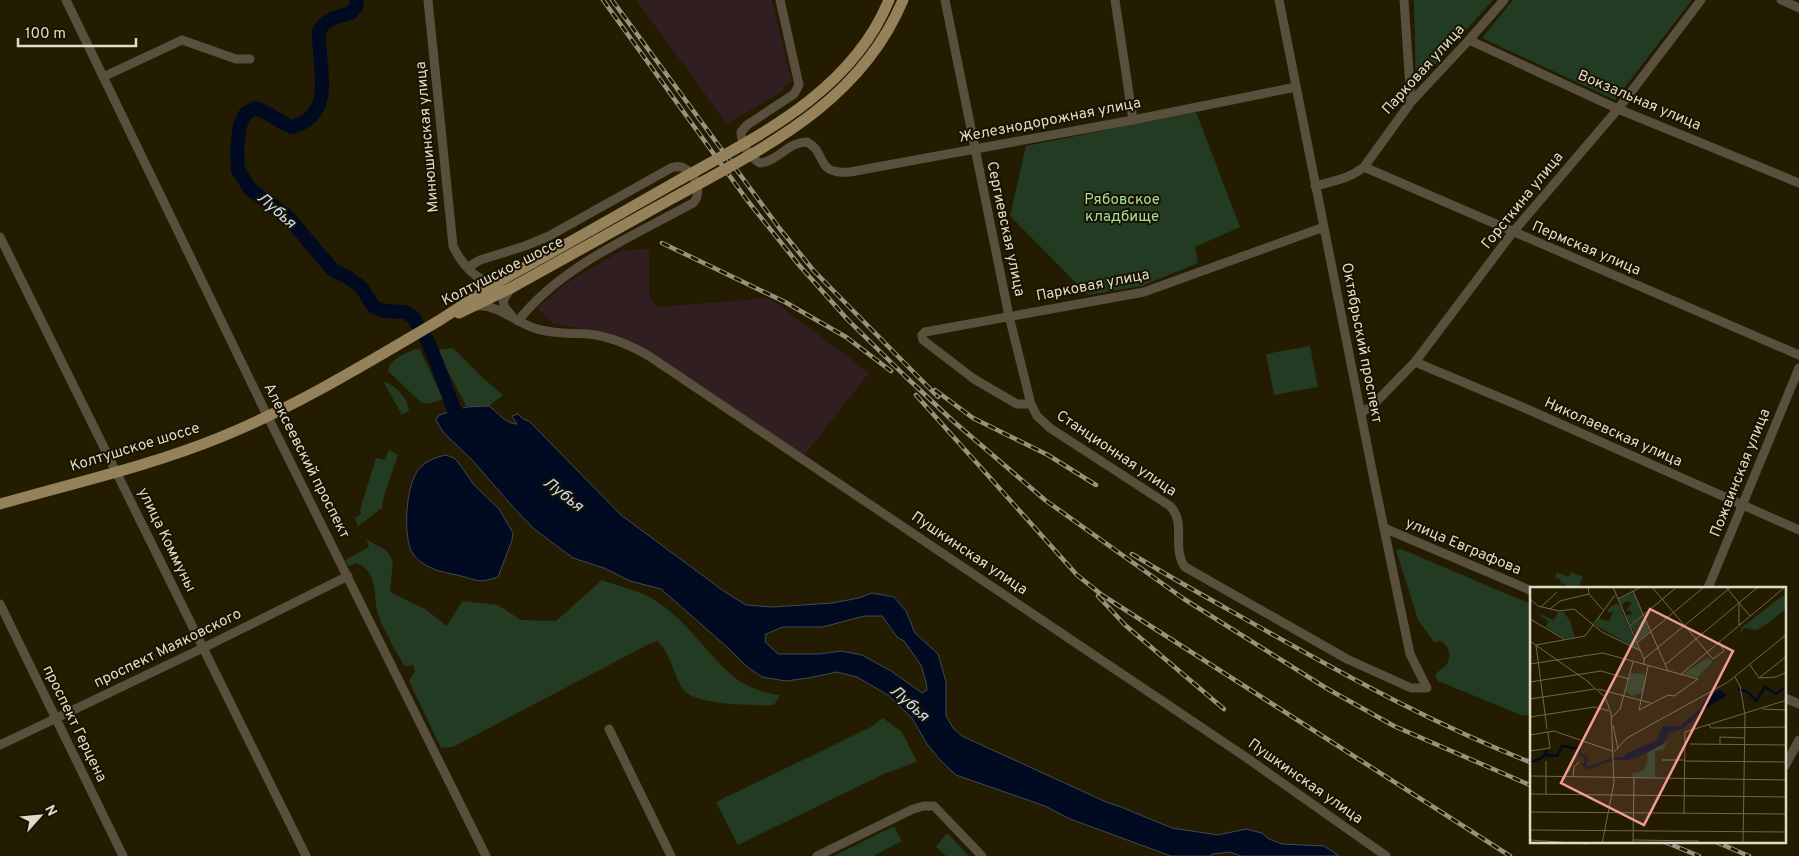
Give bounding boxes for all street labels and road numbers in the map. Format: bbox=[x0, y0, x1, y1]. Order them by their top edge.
street label: Парковая улица bbox=[1379, 21, 1469, 119]
street label: Минюшинская улица bbox=[412, 61, 444, 213]
street label: Вокзальная улица bbox=[1574, 66, 1704, 136]
street label: Железнодорожная улица bbox=[957, 94, 1143, 148]
street label: Горсткина улица bbox=[1478, 148, 1568, 254]
street label: Сергиевская улица bbox=[981, 160, 1029, 298]
street label: Пермская улица bbox=[1529, 218, 1643, 280]
street label: Колтушское шоссе bbox=[439, 233, 567, 311]
street label: Октябрьский проспект bbox=[1336, 261, 1386, 425]
street label: Парковая улица bbox=[1035, 266, 1151, 306]
street label: Алексеевский проспект bbox=[259, 380, 353, 542]
street label: Николаевская улица bbox=[1541, 394, 1685, 472]
street label: Пожвинская улица bbox=[1707, 406, 1775, 540]
street label: Станционная улица bbox=[1052, 407, 1180, 501]
street label: Колтушское шоссе bbox=[68, 419, 202, 477]
street label: улица Коммуны bbox=[133, 485, 199, 595]
street label: Пушкинская улица bbox=[907, 508, 1031, 600]
street label: улица Евграфова bbox=[1402, 514, 1524, 580]
street label: проспект Маяковского bbox=[91, 605, 245, 693]
street label: проспект Герцена bbox=[38, 663, 110, 785]
street label: Пушкинская улица bbox=[1244, 735, 1366, 829]

